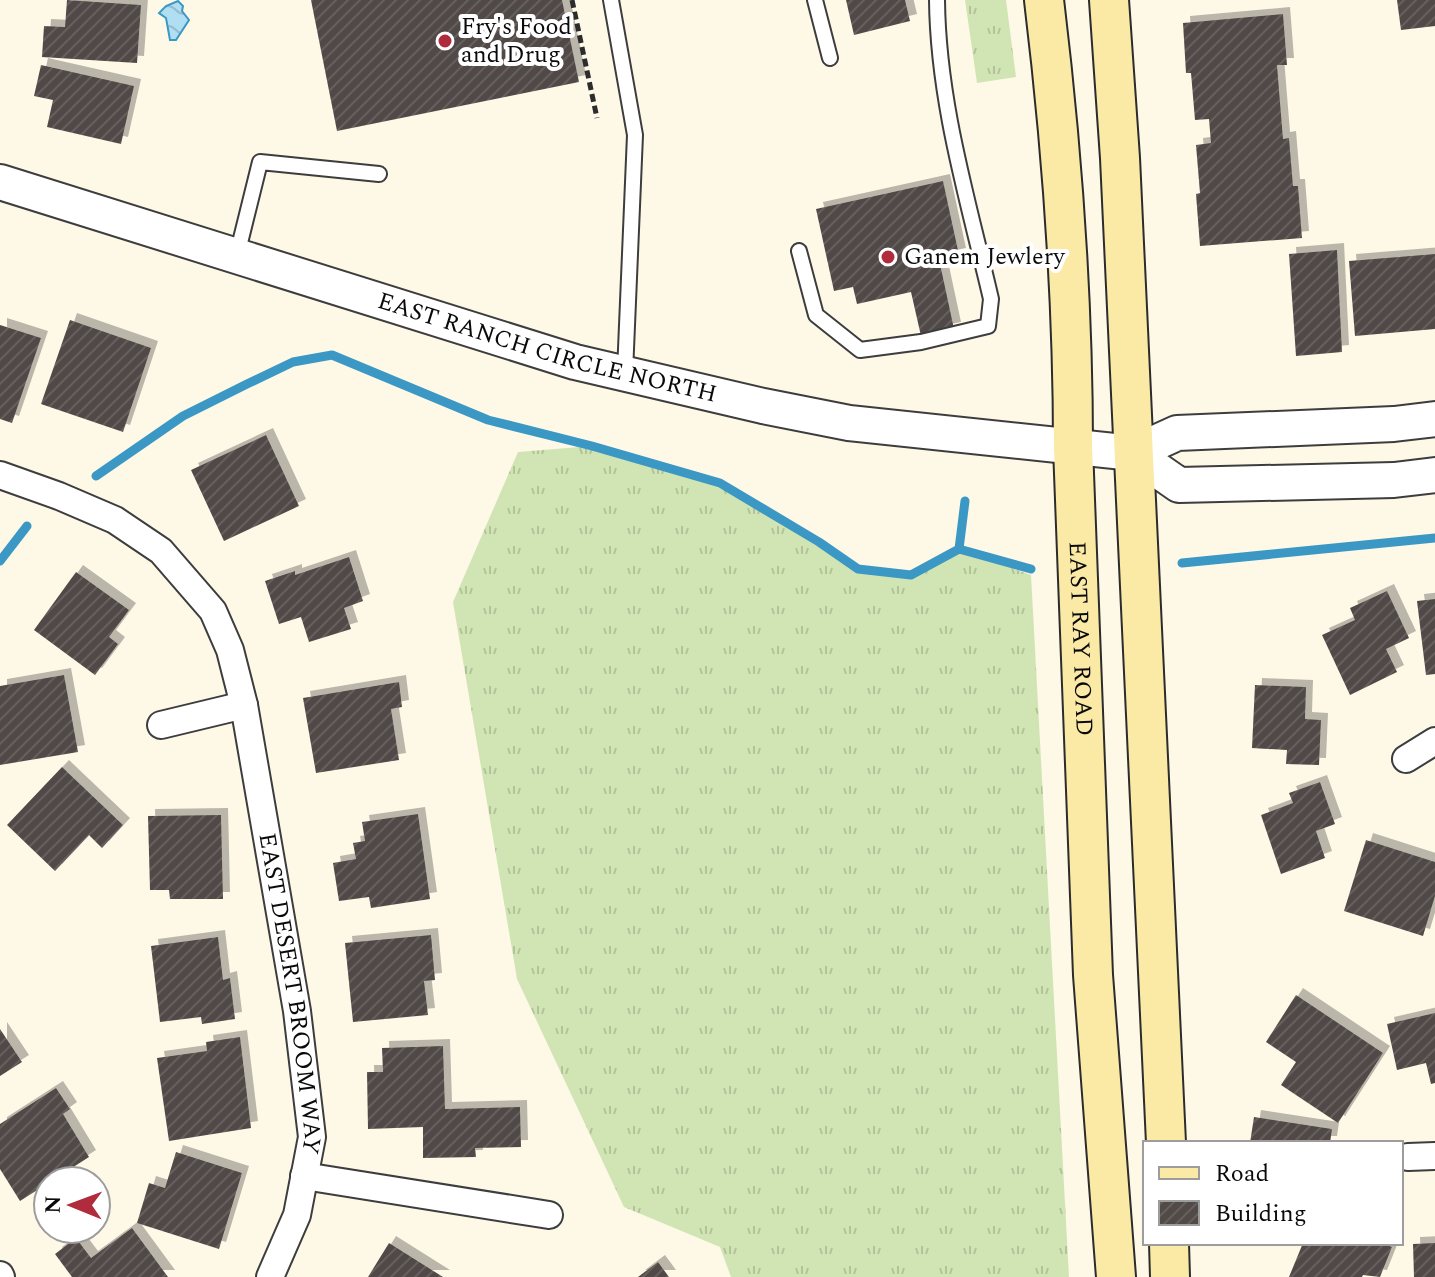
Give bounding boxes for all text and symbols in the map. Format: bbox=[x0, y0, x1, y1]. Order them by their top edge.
place label: Fry's Food and Drug bbox=[461, 9, 572, 73]
marker: Fry's Food and Drug bbox=[436, 32, 454, 50]
place label: Ganem Jewlery bbox=[904, 239, 1066, 275]
marker: Ganem Jewlery bbox=[879, 248, 897, 266]
street label: EAST RANCH CIRCLE NORTH bbox=[373, 283, 720, 413]
street label: EAST RAY ROAD bbox=[1059, 541, 1102, 737]
street label: EAST DESERT BROOM WAY bbox=[248, 830, 330, 1157]
legend bbox=[1143, 1141, 1403, 1245]
text: Road bbox=[1215, 1156, 1269, 1192]
north arrow bbox=[32, 1165, 112, 1245]
text: N bbox=[37, 1195, 70, 1214]
text: Building bbox=[1215, 1196, 1307, 1232]

